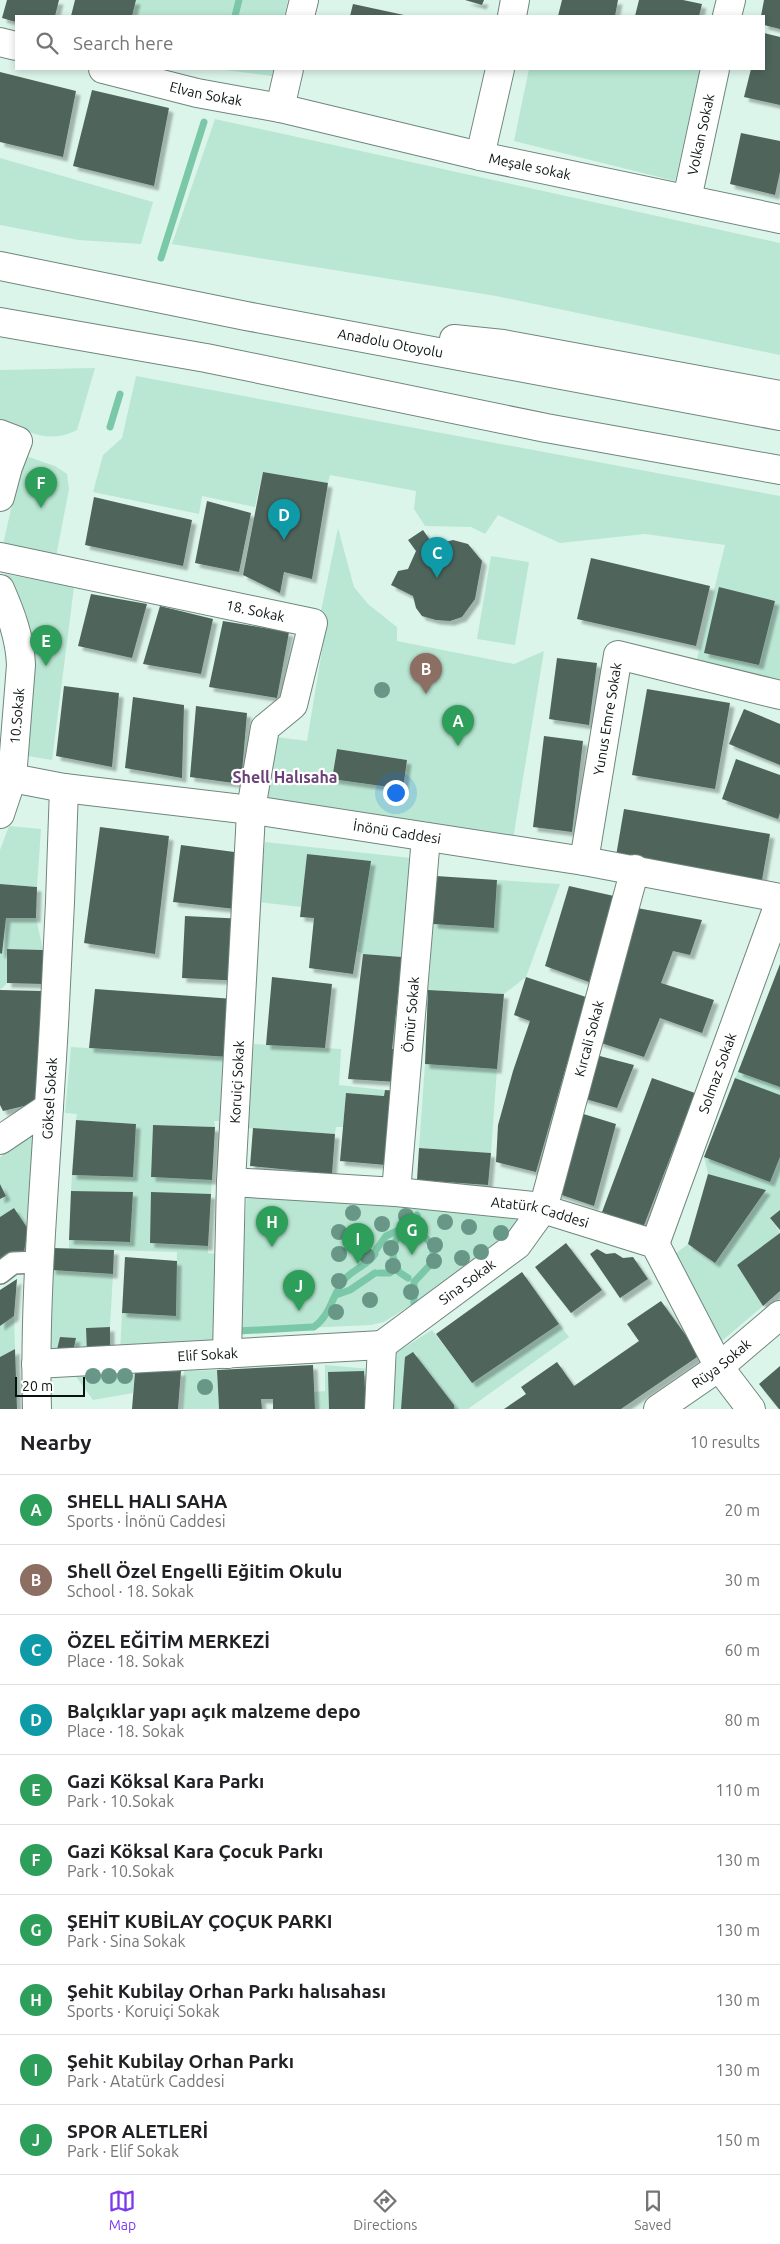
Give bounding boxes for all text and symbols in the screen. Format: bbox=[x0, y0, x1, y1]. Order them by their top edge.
search box bbox=[15, 15, 765, 70]
icon: search bbox=[33, 29, 61, 57]
text: Search here bbox=[73, 32, 173, 54]
street label: Elvan Sokak bbox=[168, 78, 244, 109]
street label: Volkan Sokak bbox=[684, 92, 717, 177]
street label: Meşale sokak bbox=[487, 150, 572, 183]
street label: Anadolu Otoyolu bbox=[337, 325, 444, 361]
pin: F bbox=[25, 467, 57, 508]
pin: D bbox=[268, 499, 300, 540]
pin: C bbox=[421, 537, 453, 578]
street label: 18. Sokak bbox=[225, 597, 286, 625]
pin: E bbox=[30, 625, 62, 666]
pin: B bbox=[410, 653, 442, 694]
street label: Yunus Emre Sokak bbox=[590, 661, 625, 777]
street label: 10.Sokak bbox=[7, 687, 27, 745]
pin: A bbox=[442, 705, 474, 746]
district label: Shell Halısaha bbox=[232, 768, 338, 786]
your location bbox=[383, 780, 409, 806]
street label: İnönü Caddesi bbox=[352, 818, 442, 847]
street label: Ömür Sokak bbox=[399, 976, 422, 1053]
street label: Kırcali Sokak bbox=[571, 999, 607, 1078]
street label: Solmaz Sokak bbox=[695, 1030, 739, 1116]
street label: Koruiçi Sokak bbox=[227, 1040, 247, 1124]
street label: Göksel Sokak bbox=[39, 1057, 60, 1140]
street label: Atatürk Caddesi bbox=[490, 1194, 591, 1231]
pin: H bbox=[256, 1206, 288, 1247]
pin: G bbox=[396, 1214, 428, 1255]
pin: I bbox=[342, 1223, 374, 1264]
street label: Sina Sokak bbox=[436, 1256, 498, 1308]
pin: J bbox=[283, 1270, 315, 1311]
street label: Rüya Sokak bbox=[689, 1335, 754, 1391]
street label: Elif Sokak bbox=[177, 1345, 238, 1364]
scale bar bbox=[15, 1374, 85, 1397]
text: 20 m bbox=[22, 1378, 53, 1394]
text: Nearby bbox=[20, 1430, 91, 1454]
text: 10 results bbox=[690, 1433, 760, 1451]
text: SHELL HALI SAHA bbox=[67, 1490, 227, 1512]
text: A bbox=[30, 1501, 42, 1519]
text: 20 m bbox=[724, 1501, 760, 1519]
text: Sports · İnönü Caddesi bbox=[67, 1512, 226, 1530]
text: Shell Özel Engelli Eğitim Okulu bbox=[67, 1560, 342, 1582]
text: B bbox=[31, 1571, 41, 1589]
text: 30 m bbox=[724, 1571, 760, 1589]
text: School · 18. Sokak bbox=[67, 1582, 194, 1600]
text: ÖZEL EĞİTİM MERKEZİ bbox=[67, 1630, 270, 1652]
text: C bbox=[31, 1641, 41, 1659]
text: 60 m bbox=[724, 1641, 760, 1659]
text: Place · 18. Sokak bbox=[67, 1652, 184, 1670]
text: Balçıklar yapı açık malzeme depo bbox=[67, 1700, 361, 1722]
text: D bbox=[30, 1711, 42, 1729]
text: 80 m bbox=[724, 1711, 760, 1729]
text: Place · 18. Sokak bbox=[67, 1722, 184, 1740]
text: Gazi Köksal Kara Parkı bbox=[67, 1770, 264, 1792]
text: E bbox=[31, 1781, 41, 1799]
text: 110 m bbox=[715, 1781, 760, 1799]
text: Park · 10.Sokak bbox=[67, 1792, 174, 1810]
text: Gazi Köksal Kara Çocuk Parkı bbox=[67, 1840, 323, 1862]
text: F bbox=[32, 1851, 41, 1869]
text: 130 m bbox=[715, 1851, 760, 1869]
text: Park · 10.Sokak bbox=[67, 1862, 174, 1880]
text: ŞEHİT KUBİLAY ÇOÇUK PARKI bbox=[67, 1910, 332, 1932]
text: G bbox=[30, 1921, 42, 1939]
text: 130 m bbox=[715, 1921, 760, 1939]
text: Park · Sina Sokak bbox=[67, 1932, 185, 1950]
text: Şehit Kubilay Orhan Parkı halısahası bbox=[67, 1980, 386, 2002]
text: H bbox=[30, 1991, 42, 2009]
text: 130 m bbox=[715, 1991, 760, 2009]
text: Sports · Koruiçi Sokak bbox=[67, 2002, 220, 2020]
text: Şehit Kubilay Orhan Parkı bbox=[67, 2050, 294, 2072]
text: I bbox=[34, 2061, 38, 2079]
text: 130 m bbox=[715, 2061, 760, 2079]
text: Park · Atatürk Caddesi bbox=[67, 2072, 225, 2090]
text: SPOR ALETLERİ bbox=[67, 2120, 208, 2142]
text: J bbox=[32, 2131, 40, 2149]
text: 150 m bbox=[715, 2131, 760, 2149]
text: Park · Elif Sokak bbox=[67, 2142, 179, 2160]
tab: Map bbox=[108, 2187, 136, 2233]
tab: Directions bbox=[353, 2187, 417, 2233]
tab: Saved bbox=[634, 2187, 672, 2233]

